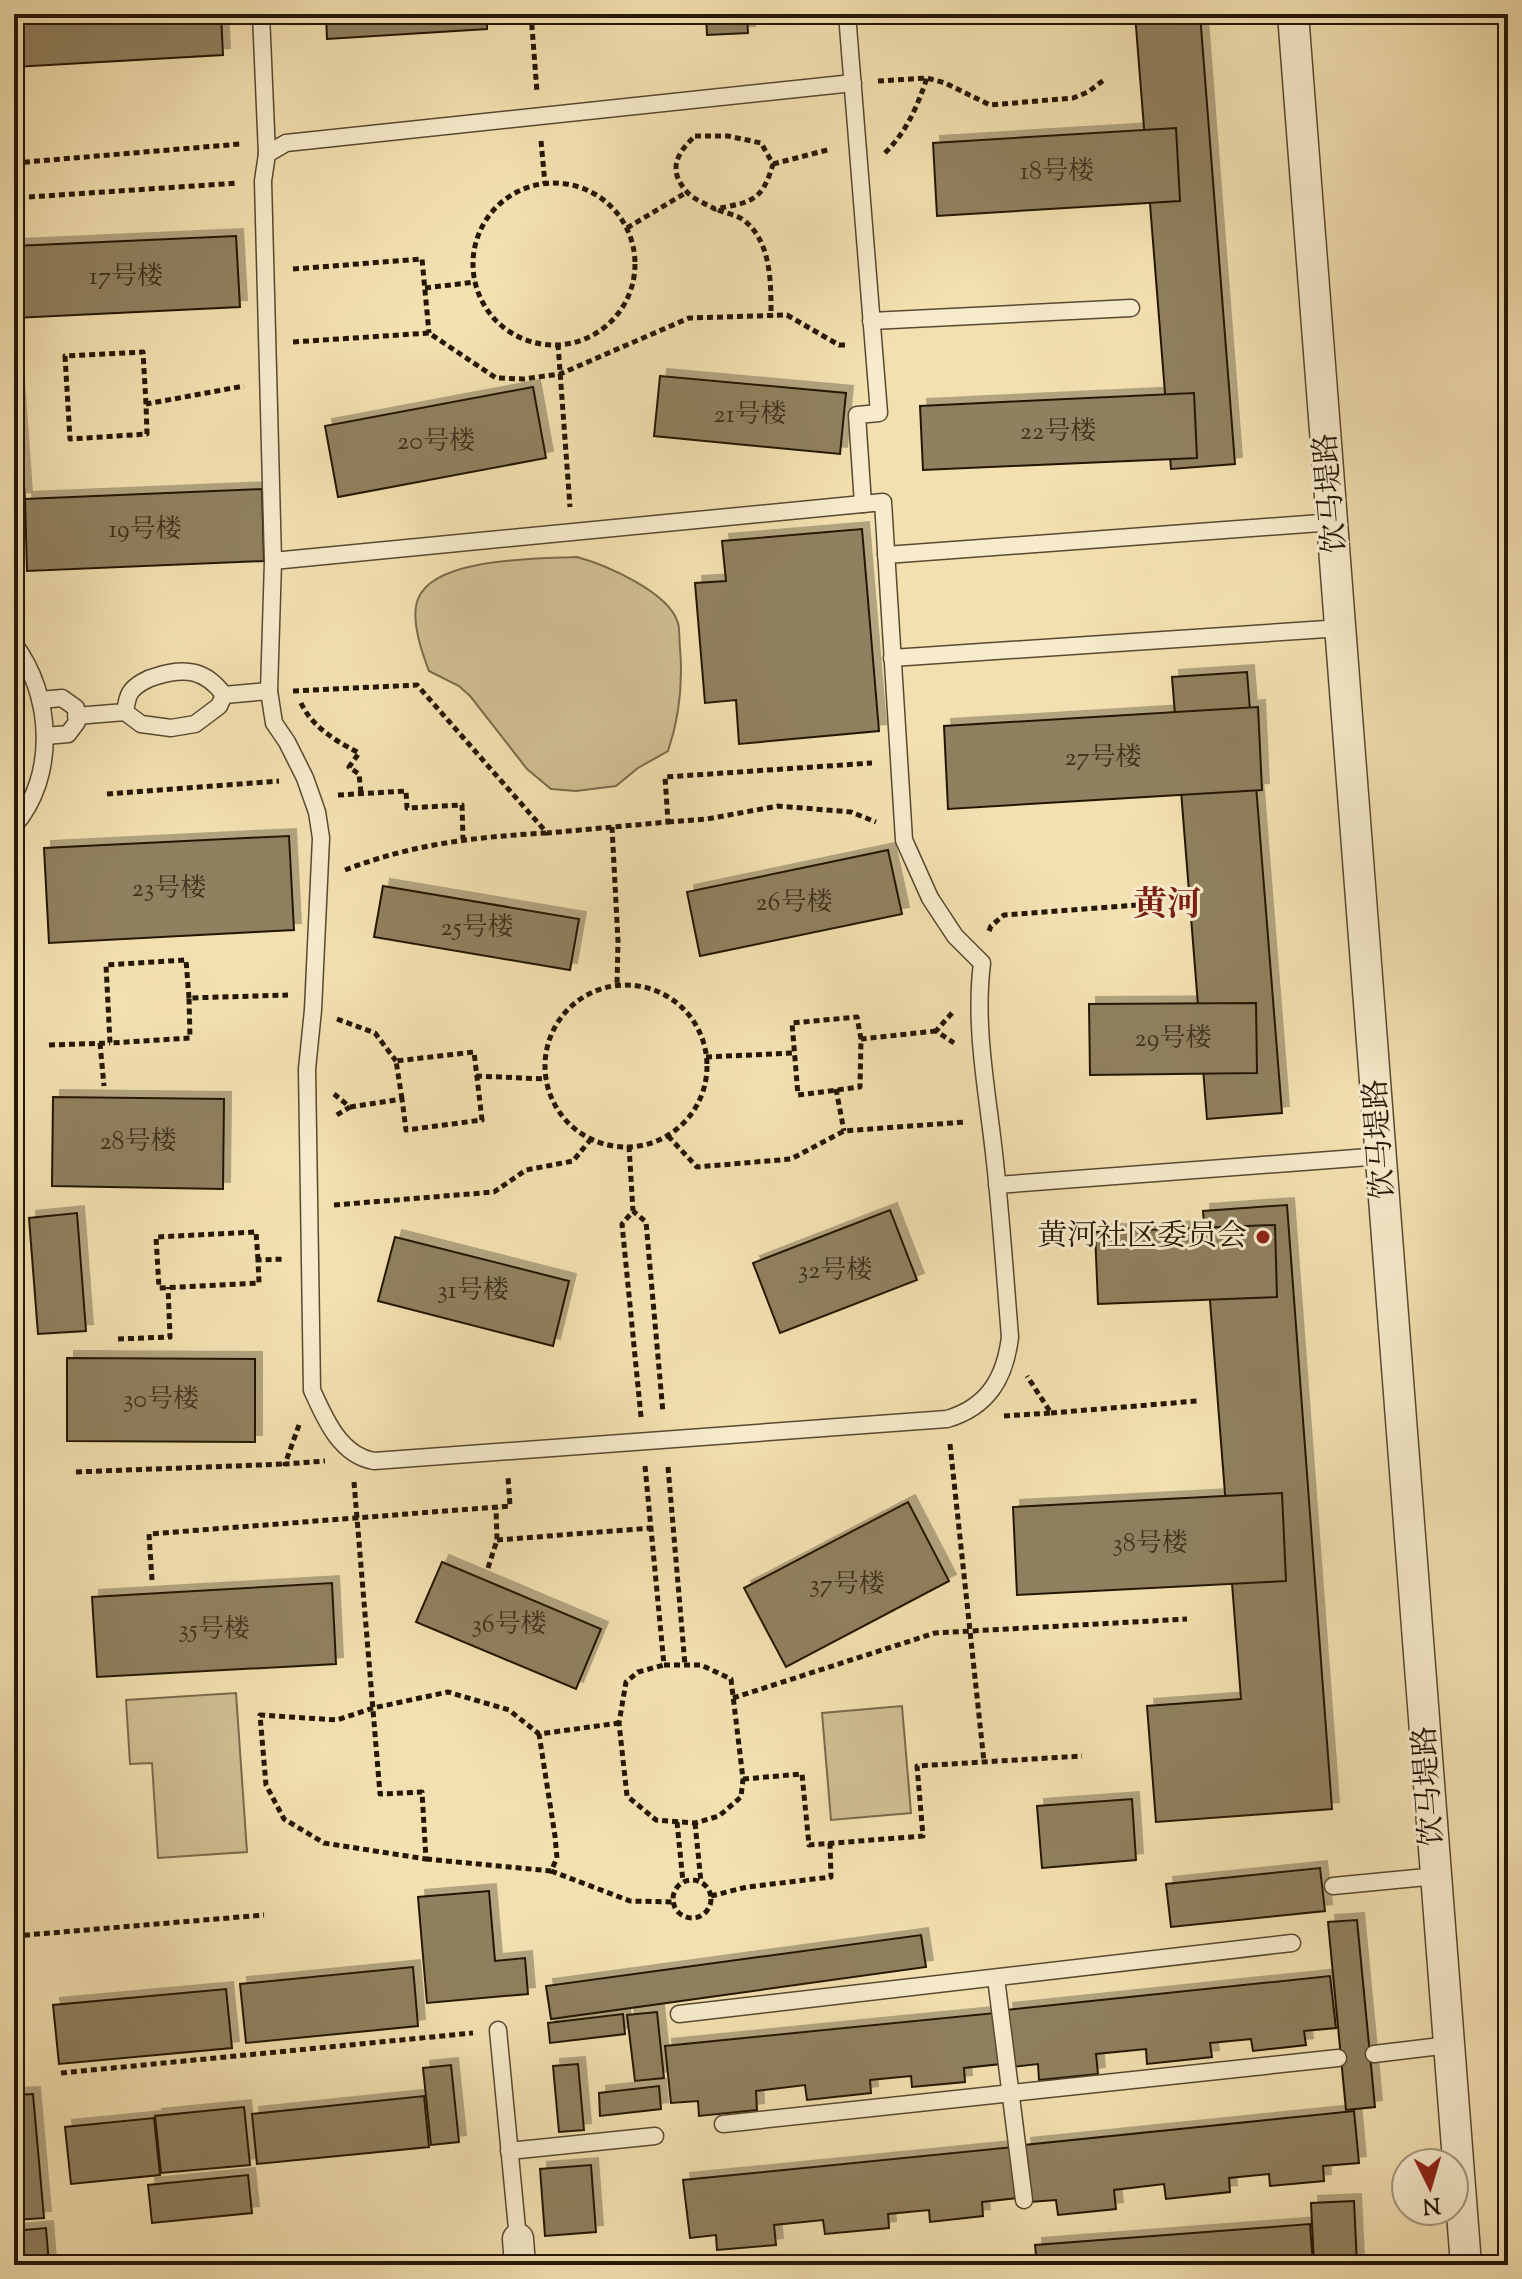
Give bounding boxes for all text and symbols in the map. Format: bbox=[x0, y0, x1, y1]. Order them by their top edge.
house number: 18号楼 bbox=[1020, 154, 1094, 191]
house number: 17号楼 bbox=[89, 259, 163, 296]
house number: 21号楼 bbox=[713, 397, 787, 434]
house number: 22号楼 bbox=[1020, 414, 1096, 451]
house number: 20号楼 bbox=[397, 424, 475, 461]
street label: 饮马堤路 bbox=[1305, 431, 1359, 555]
house number: 19号楼 bbox=[108, 512, 182, 549]
house number: 27号楼 bbox=[1064, 740, 1142, 777]
house number: 23号楼 bbox=[132, 871, 206, 908]
district label: 黄河 bbox=[1133, 882, 1201, 931]
house number: 26号楼 bbox=[755, 885, 833, 922]
house number: 25号楼 bbox=[440, 910, 514, 947]
house number: 29号楼 bbox=[1135, 1021, 1211, 1058]
street label: 饮马堤路 bbox=[1355, 1078, 1407, 1200]
house number: 28号楼 bbox=[99, 1124, 177, 1161]
place label: 黄河社区委员会 bbox=[1037, 1216, 1247, 1259]
marker: 黄河社区委员会 bbox=[1254, 1228, 1272, 1246]
house number: 32号楼 bbox=[798, 1253, 872, 1290]
house number: 31号楼 bbox=[437, 1273, 509, 1310]
house number: 30号楼 bbox=[123, 1382, 199, 1419]
house number: 38号楼 bbox=[1112, 1526, 1188, 1563]
house number: 37号楼 bbox=[809, 1567, 885, 1604]
house number: 36号楼 bbox=[471, 1607, 547, 1644]
house number: 35号楼 bbox=[178, 1612, 250, 1649]
street label: 饮马堤路 bbox=[1404, 1725, 1456, 1847]
north arrow bbox=[1390, 2147, 1470, 2227]
text: N bbox=[1421, 2187, 1442, 2221]

